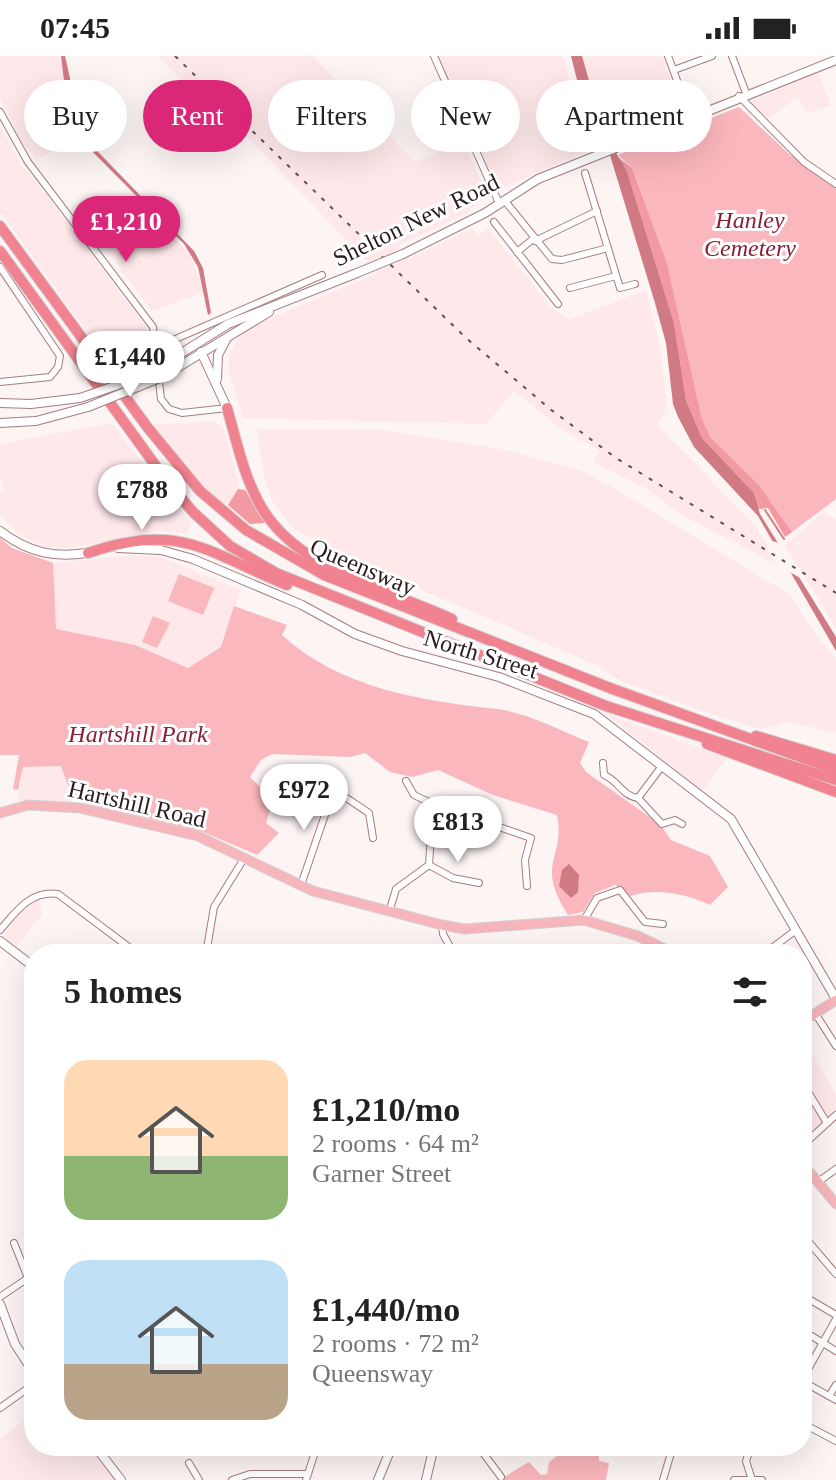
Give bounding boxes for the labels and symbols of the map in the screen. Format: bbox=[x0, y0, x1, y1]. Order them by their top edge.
street label: Shelton New Road bbox=[329, 169, 503, 271]
pin: £1,210 bbox=[61, 196, 191, 264]
park label: Hanley Cemetery bbox=[704, 207, 796, 261]
pin: £1,440 bbox=[65, 331, 195, 399]
pin: £788 bbox=[95, 464, 189, 532]
street label: Queensway bbox=[306, 533, 420, 601]
street label: North Street bbox=[421, 624, 542, 684]
park label: Hartshill Park bbox=[67, 721, 208, 747]
pin: £972 bbox=[257, 764, 351, 832]
street label: Hartshill Road bbox=[66, 776, 208, 832]
pin: £813 bbox=[411, 796, 505, 864]

